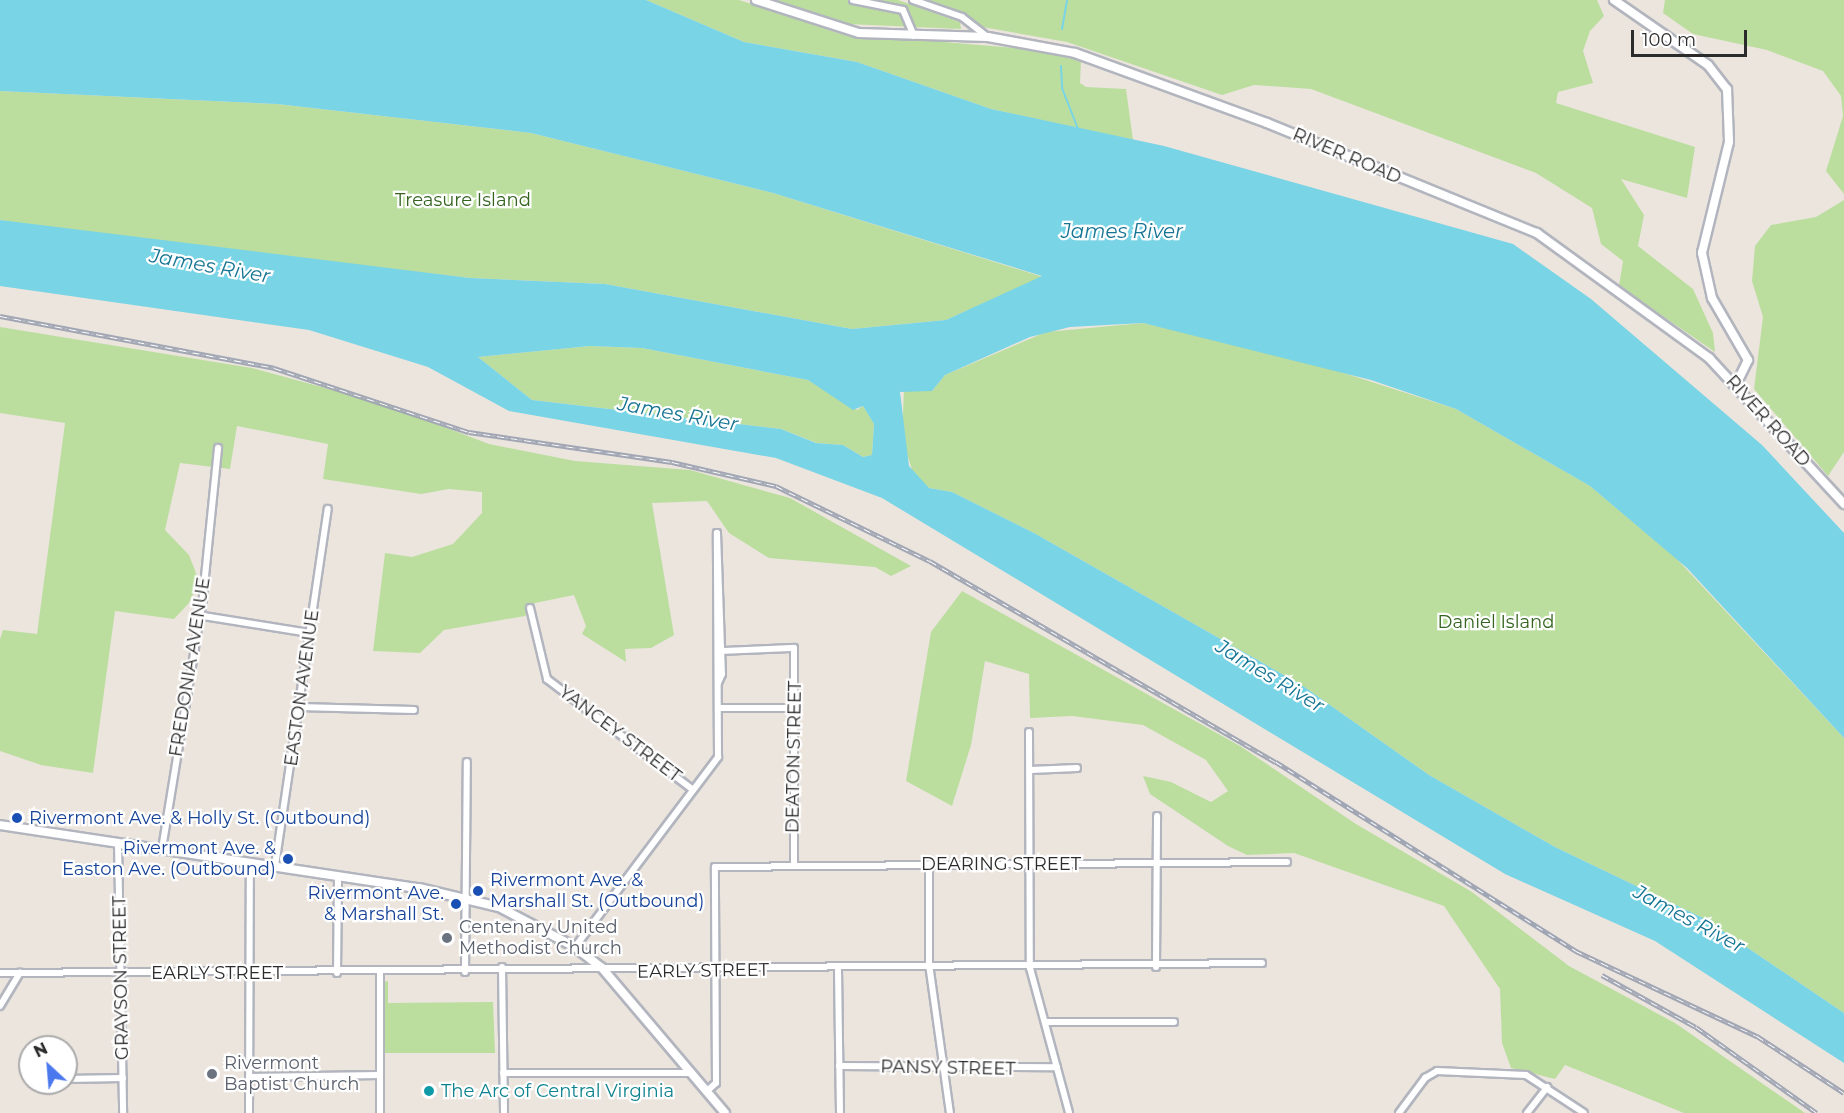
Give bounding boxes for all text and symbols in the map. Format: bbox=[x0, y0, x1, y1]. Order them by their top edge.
scale bar bbox=[1634, 18, 1750, 56]
text: 100 m bbox=[1642, 29, 1696, 51]
street label: RIVER ROAD bbox=[1289, 123, 1405, 189]
park label: Treasure Island bbox=[395, 189, 531, 211]
water label: James River bbox=[1061, 219, 1183, 243]
water label: James River bbox=[148, 244, 272, 288]
street label: RIVER ROAD bbox=[1721, 371, 1815, 471]
water label: James River bbox=[616, 392, 740, 436]
street label: FREDONIA AVENUE bbox=[165, 576, 215, 758]
street label: EASTON AVENUE bbox=[280, 608, 324, 768]
park label: Daniel Island bbox=[1438, 611, 1554, 633]
water label: James River bbox=[1211, 634, 1329, 718]
street label: YANCEY STREET bbox=[555, 681, 685, 787]
street label: DEATON STREET bbox=[782, 681, 806, 833]
place label: Rivermont Ave. & Holly St. (Outbound) bbox=[29, 807, 370, 829]
marker: Rivermont Ave. & Holly St. (Outbound) bbox=[10, 811, 24, 825]
place label: Rivermont Ave. & Easton Ave. (Outbound) bbox=[62, 838, 276, 880]
marker: Rivermont Ave. & Easton Ave. (Outbound) bbox=[281, 852, 295, 866]
street label: DEARING STREET bbox=[921, 853, 1081, 875]
place label: Rivermont Ave. & Marshall St. (Outbound) bbox=[490, 870, 704, 912]
water label: James River bbox=[1629, 880, 1749, 958]
place label: Rivermont Ave. & Marshall St. bbox=[308, 883, 444, 926]
marker: Rivermont Ave. & Marshall St. (Outbound) bbox=[471, 884, 485, 898]
street label: GRAYSON STREET bbox=[109, 896, 133, 1060]
marker: Rivermont Ave. & Marshall St. bbox=[449, 897, 463, 911]
place label: Centenary United Methodist Church bbox=[459, 917, 622, 960]
marker: Centenary United Methodist Church bbox=[440, 931, 454, 945]
street label: EARLY STREET bbox=[637, 959, 769, 983]
street label: EARLY STREET bbox=[151, 962, 283, 984]
north arrow bbox=[18, 1035, 78, 1095]
text: N bbox=[31, 1039, 51, 1062]
place label: Rivermont Baptist Church bbox=[224, 1053, 360, 1096]
street label: PANSY STREET bbox=[880, 1056, 1016, 1080]
marker: Rivermont Baptist Church bbox=[205, 1067, 219, 1081]
place label: The Arc of Central Virginia bbox=[441, 1080, 674, 1102]
marker: The Arc of Central Virginia bbox=[422, 1084, 436, 1098]

